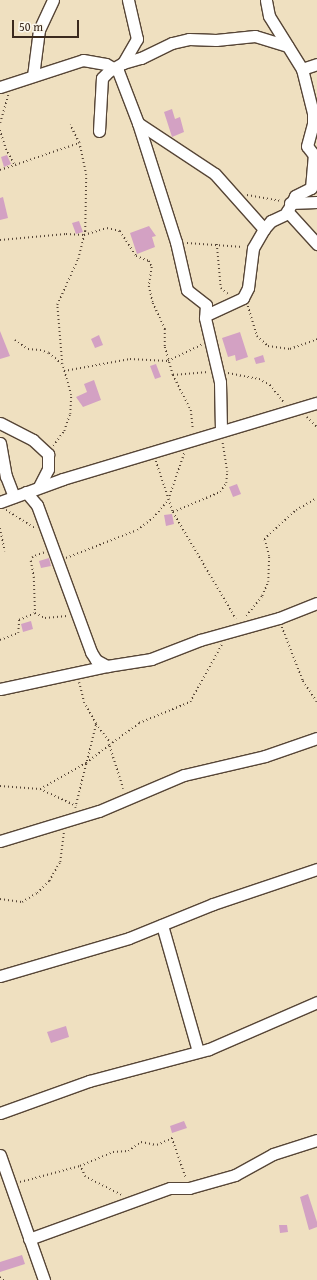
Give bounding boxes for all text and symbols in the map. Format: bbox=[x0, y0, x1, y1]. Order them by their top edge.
scale bar bbox=[14, 12, 81, 38]
text: 50 m bbox=[19, 18, 43, 35]

